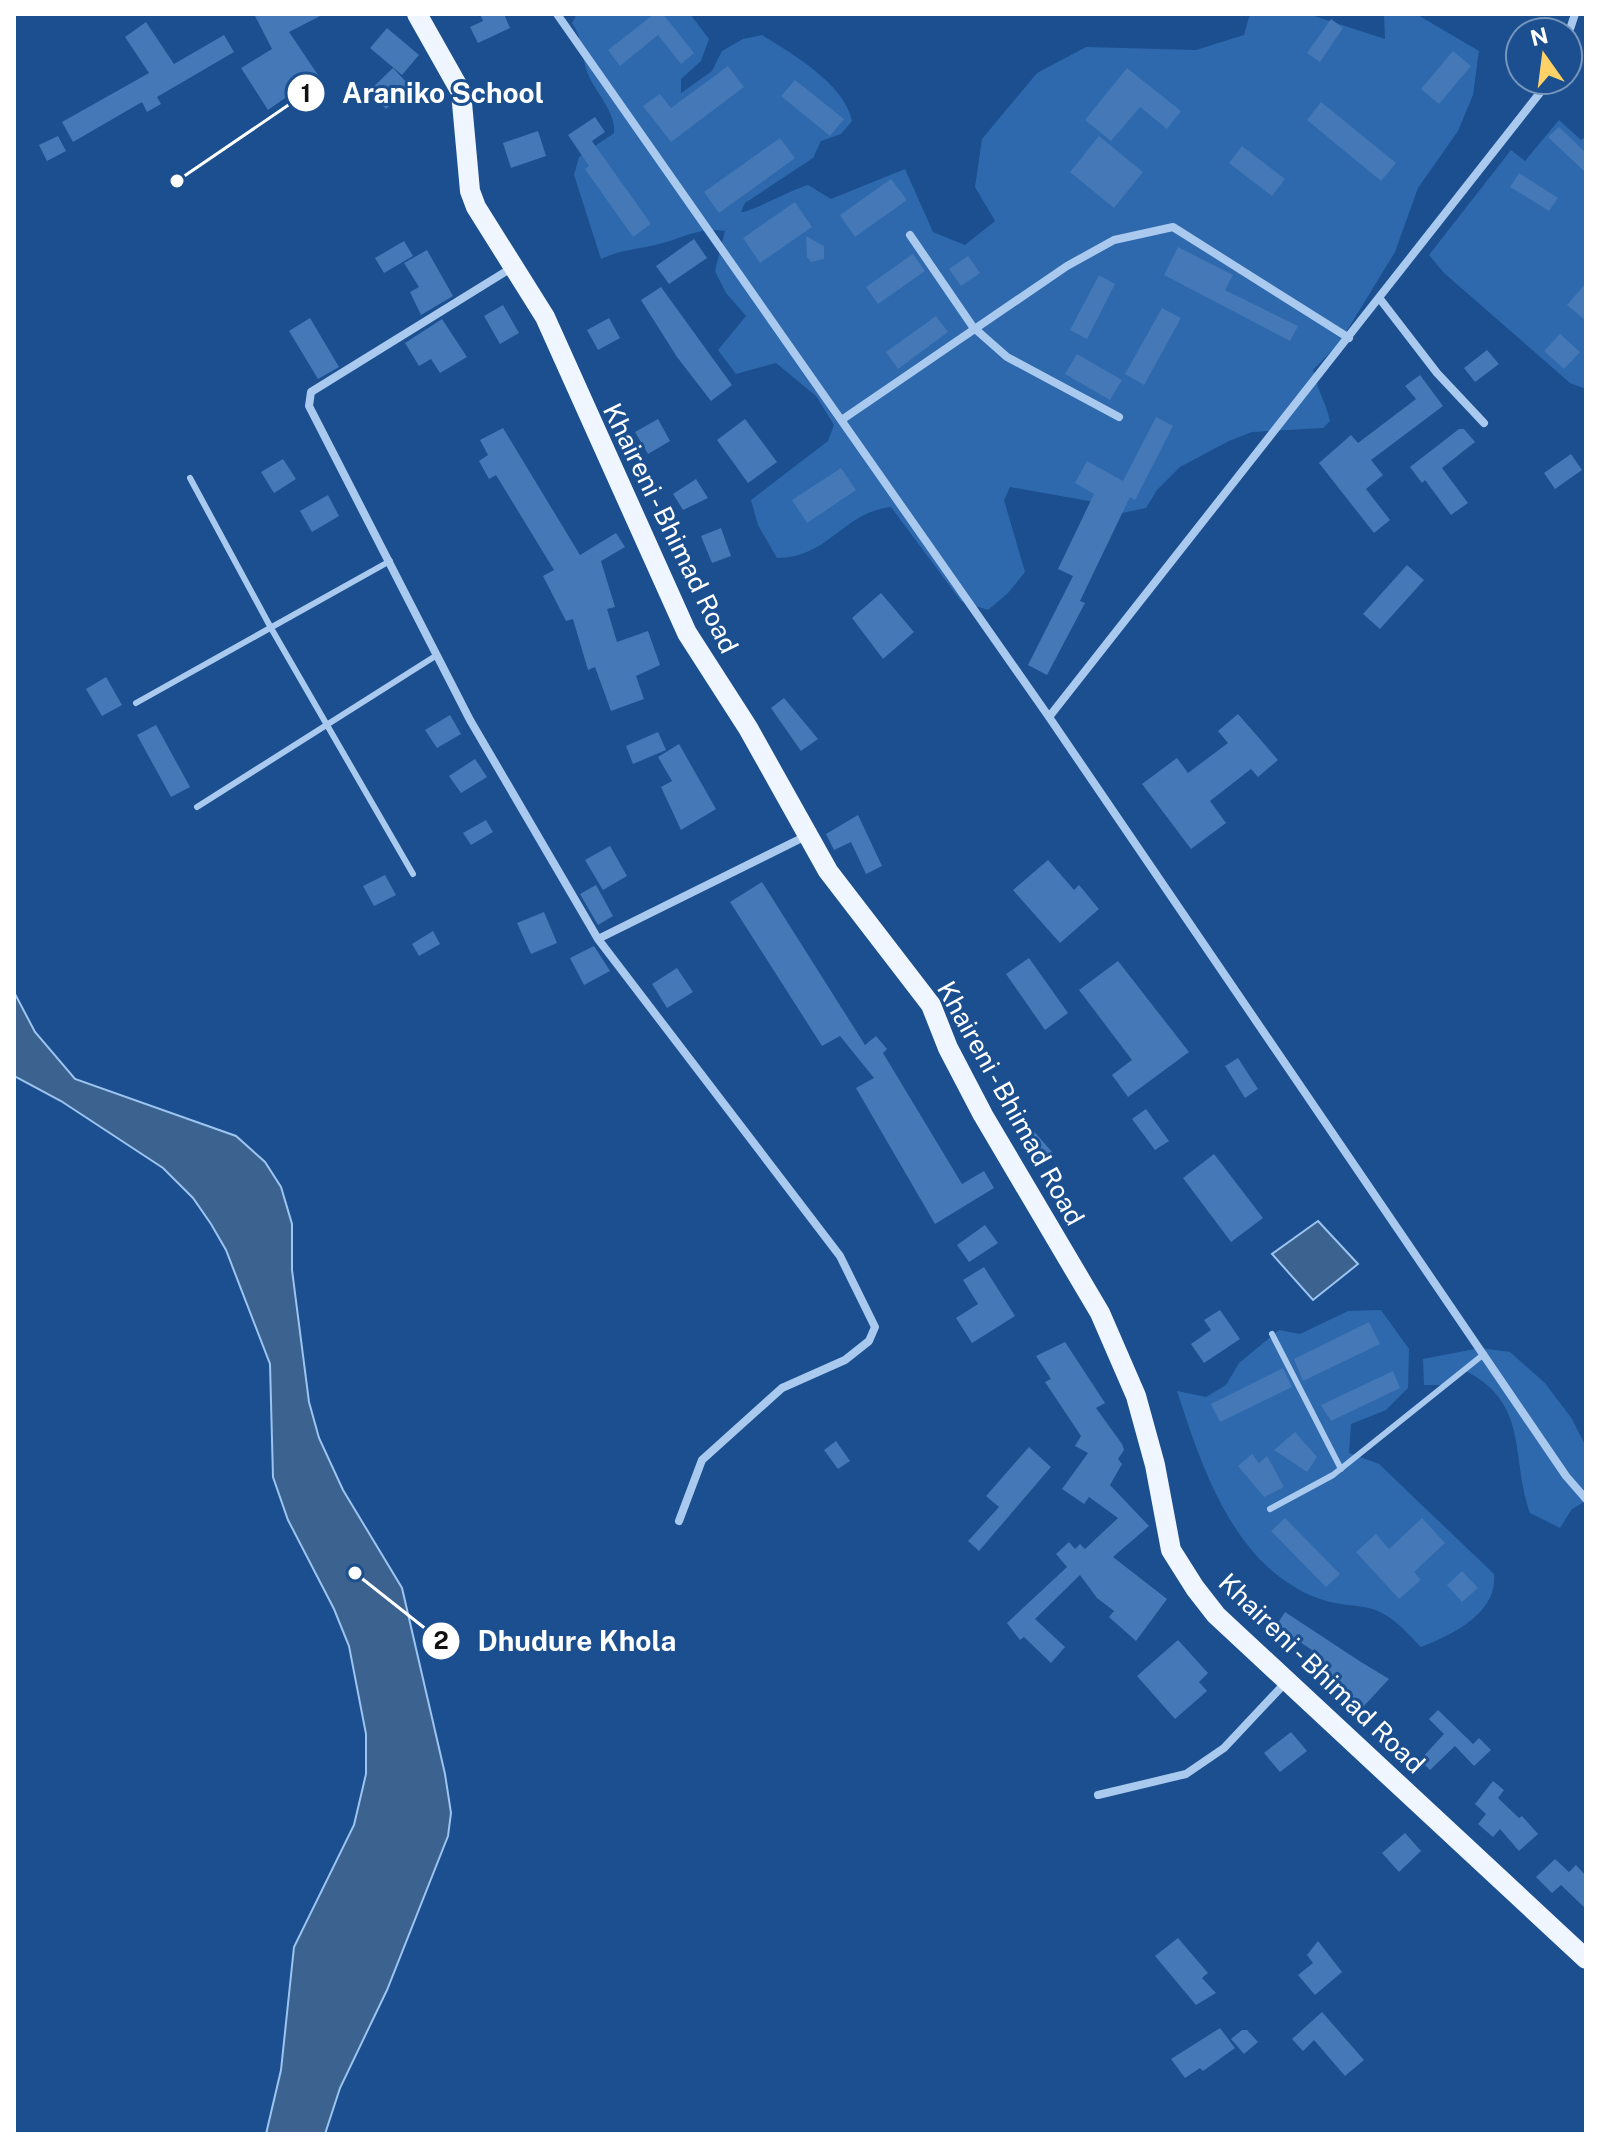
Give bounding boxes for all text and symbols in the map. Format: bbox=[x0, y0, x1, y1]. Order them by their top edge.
north arrow bbox=[1504, 16, 1584, 96]
text: N bbox=[1528, 22, 1551, 51]
callout: Araniko School bbox=[286, 67, 560, 119]
text: Araniko School bbox=[342, 76, 544, 109]
text: 1 bbox=[301, 79, 311, 107]
street label: Khaireni - Bhimad Road bbox=[597, 398, 745, 658]
street label: Khaireni - Bhimad Road bbox=[931, 976, 1091, 1230]
street label: Khaireni - Bhimad Road bbox=[1213, 1567, 1431, 1779]
callout: Dhudure Khola bbox=[421, 1615, 692, 1667]
text: Dhudure Khola bbox=[478, 1624, 676, 1657]
text: 2 bbox=[433, 1626, 449, 1654]

